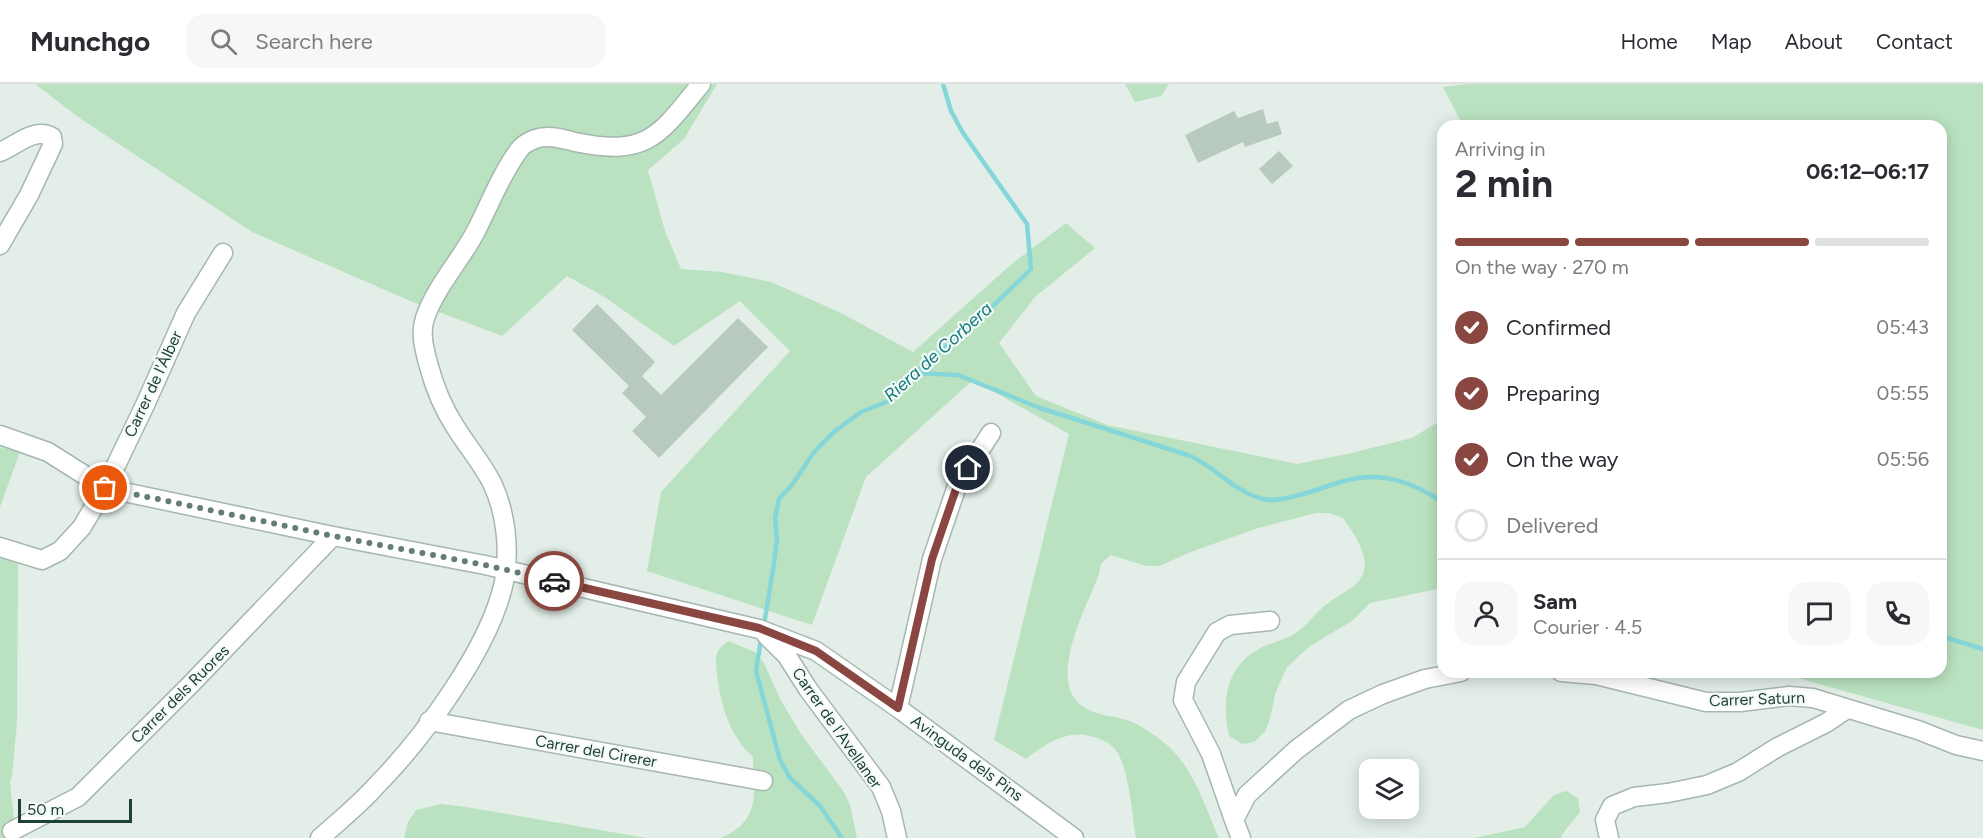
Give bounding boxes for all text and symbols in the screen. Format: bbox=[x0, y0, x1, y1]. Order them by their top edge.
search box bbox=[186, 14, 606, 68]
text: Munchgo bbox=[30, 24, 150, 58]
icon: search bbox=[207, 25, 240, 58]
text: Search here bbox=[255, 28, 373, 55]
text: Home bbox=[1621, 29, 1678, 54]
text: Map bbox=[1711, 29, 1752, 54]
text: About bbox=[1785, 29, 1843, 54]
text: Contact bbox=[1876, 29, 1953, 54]
text: Arriving in bbox=[1455, 137, 1545, 161]
text: 06:12–06:17 bbox=[1806, 158, 1929, 185]
text: 2 min bbox=[1455, 160, 1553, 207]
text: On the way · 270 m bbox=[1455, 255, 1629, 279]
water label: Riera de Corbera bbox=[879, 297, 997, 406]
icon: check bbox=[1455, 311, 1488, 344]
text: Confirmed bbox=[1506, 314, 1611, 341]
text: 05:43 bbox=[1876, 315, 1929, 339]
street label: Carrer de l'Àlber bbox=[120, 327, 186, 440]
icon: check bbox=[1455, 377, 1488, 410]
text: Preparing bbox=[1506, 380, 1600, 407]
text: 05:55 bbox=[1877, 381, 1929, 405]
pin bbox=[942, 442, 993, 493]
icon: check bbox=[1455, 443, 1488, 476]
text: On the way bbox=[1506, 446, 1618, 473]
text: 05:56 bbox=[1877, 447, 1929, 471]
icon: home bbox=[951, 451, 984, 484]
pin bbox=[79, 462, 130, 513]
icon: bag bbox=[88, 471, 121, 504]
text: Delivered bbox=[1506, 512, 1599, 539]
courier bbox=[524, 551, 584, 611]
icon: car bbox=[538, 565, 571, 598]
button: person bbox=[1455, 582, 1518, 645]
button: chat bbox=[1788, 582, 1851, 645]
button: phone bbox=[1866, 582, 1929, 645]
text: Sam bbox=[1533, 588, 1577, 615]
text: Courier · 4.5 bbox=[1533, 615, 1642, 639]
street label: Carrer dels Ruores bbox=[127, 641, 233, 747]
street label: Carrer de l'Avellaner bbox=[788, 664, 886, 793]
street label: Carrer Saturn bbox=[1709, 688, 1805, 710]
street label: Avinguda dels Pins bbox=[907, 711, 1027, 805]
street label: Carrer del Cirerer bbox=[534, 731, 659, 771]
map controls bbox=[1359, 759, 1419, 819]
button: layers bbox=[1359, 759, 1419, 819]
scale bar bbox=[18, 796, 132, 824]
text: 50 m bbox=[27, 800, 64, 819]

